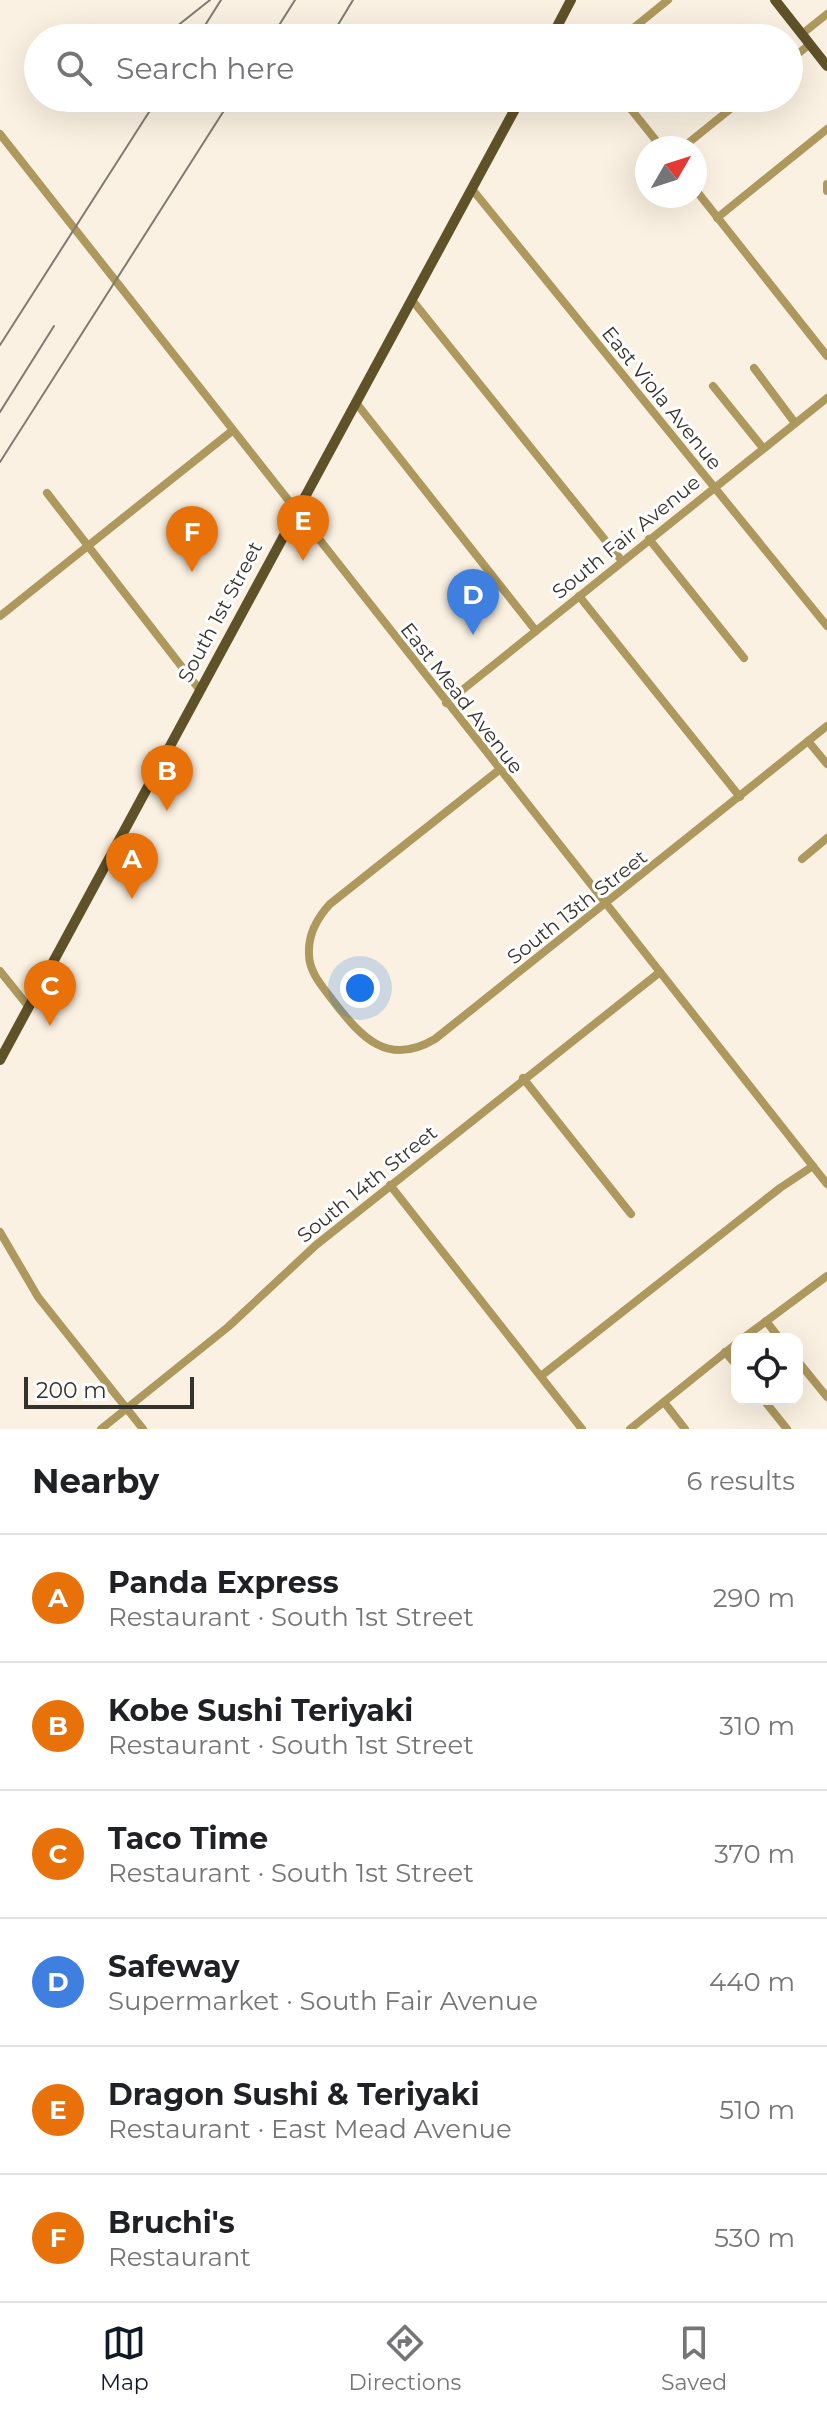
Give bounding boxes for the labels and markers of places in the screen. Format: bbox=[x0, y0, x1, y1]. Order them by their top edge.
pin: E bbox=[277, 495, 329, 561]
pin: F bbox=[166, 506, 218, 572]
pin: D bbox=[447, 569, 499, 635]
pin: B bbox=[141, 745, 193, 811]
pin: A bbox=[106, 833, 158, 899]
pin: C bbox=[24, 960, 76, 1026]

